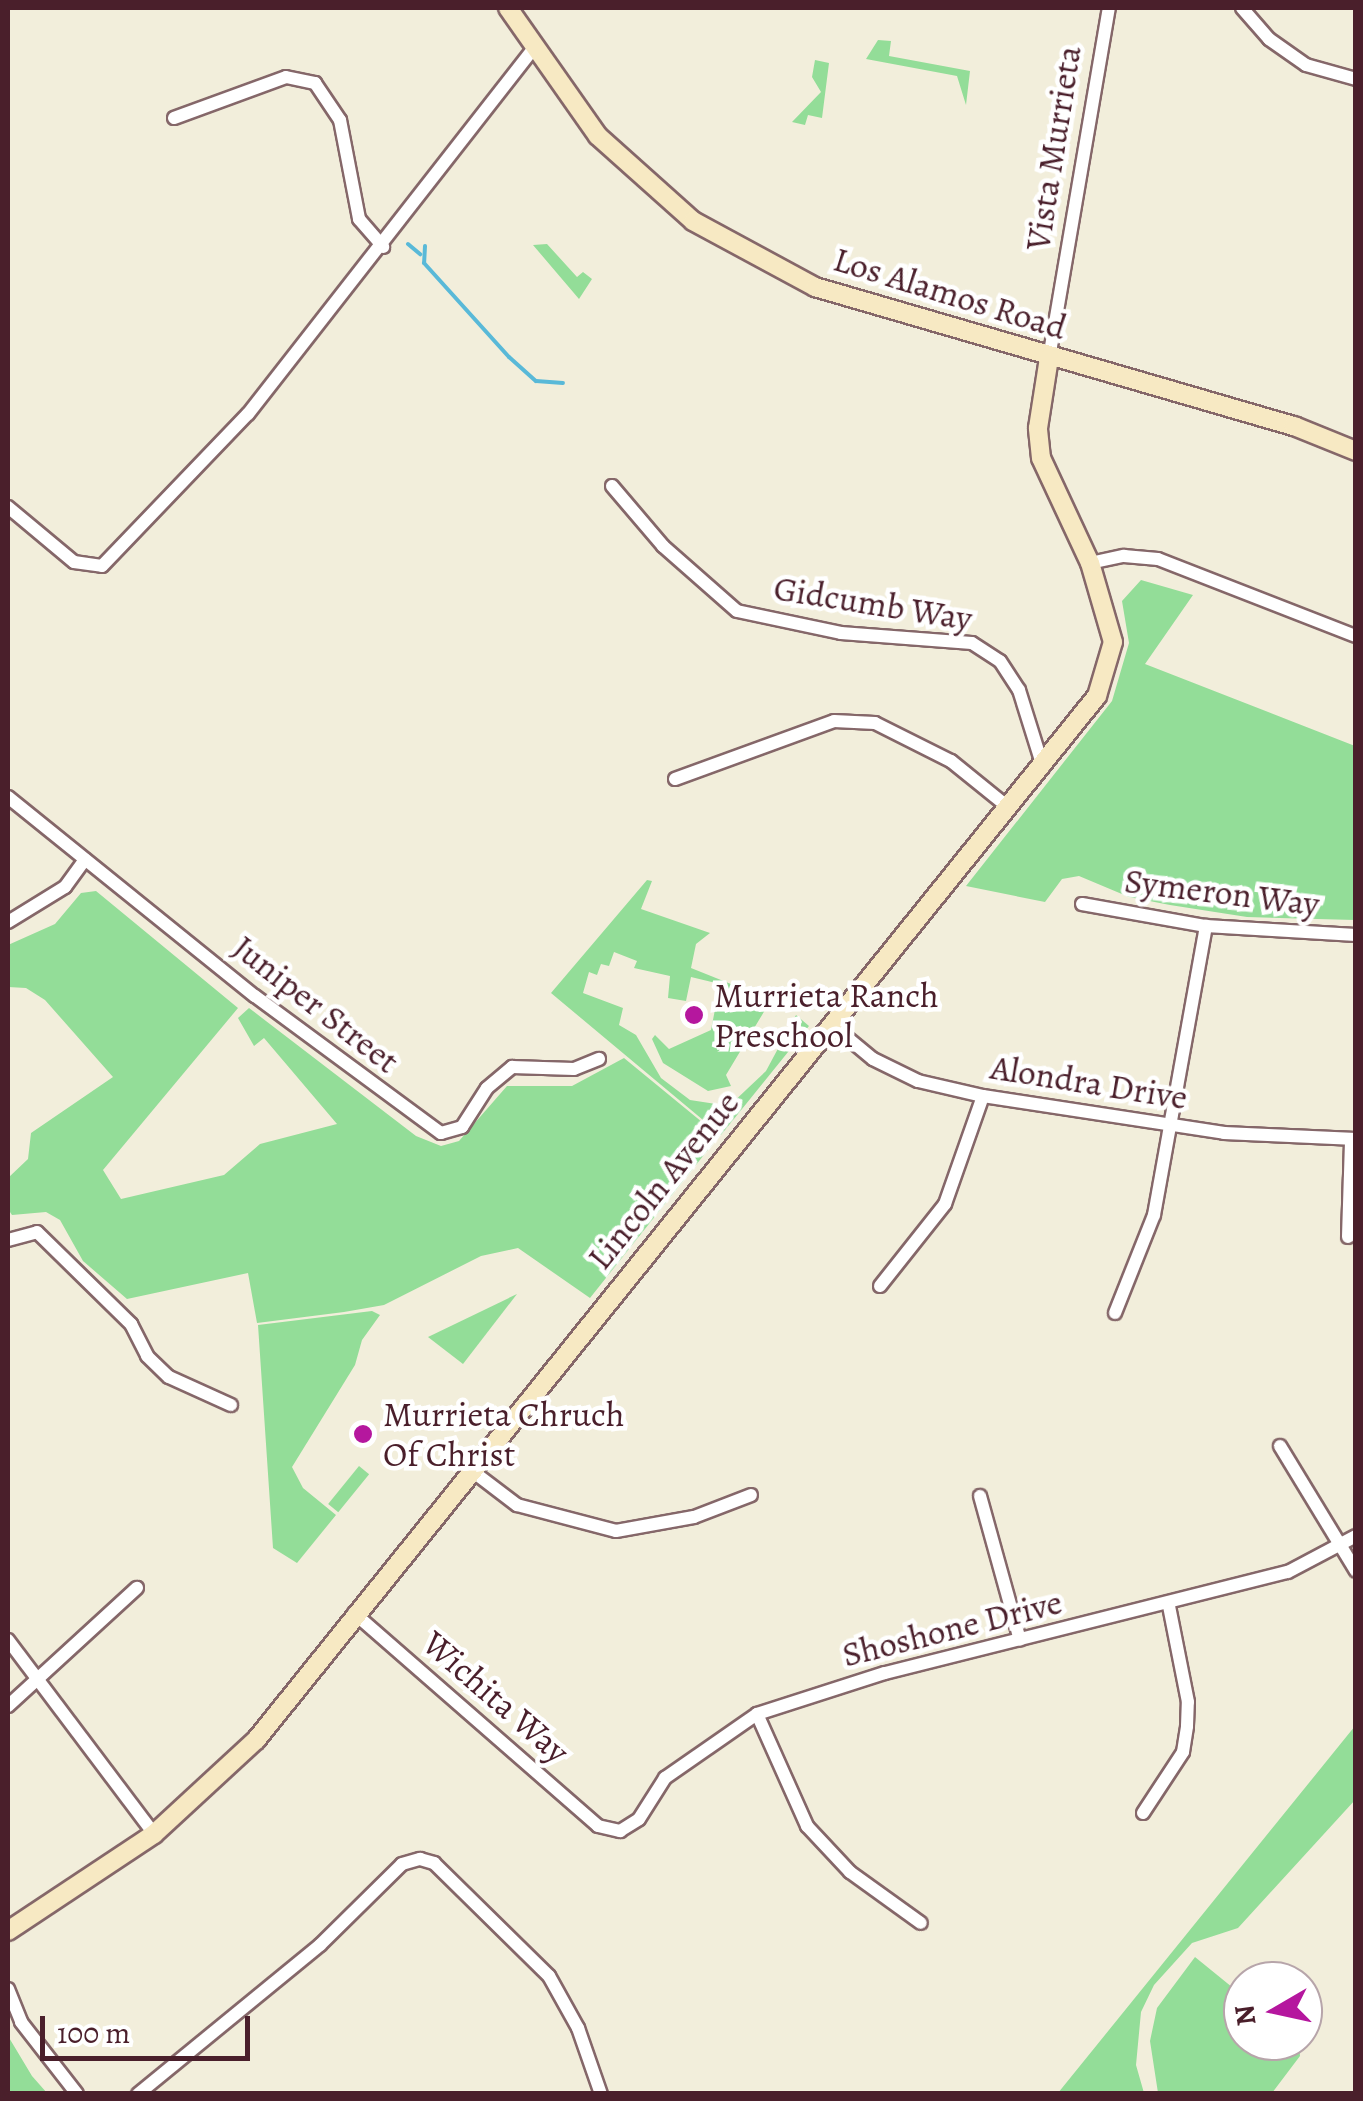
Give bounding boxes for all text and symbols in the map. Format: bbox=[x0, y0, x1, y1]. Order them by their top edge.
street label: Vista Murrieta bbox=[1016, 43, 1090, 253]
street label: Los Alamos Road bbox=[829, 238, 1071, 348]
street label: Gidcumb Way bbox=[771, 567, 975, 639]
street label: Symeron Way bbox=[1122, 859, 1322, 925]
street label: Juniper Street bbox=[225, 926, 407, 1082]
place label: Murrieta Ranch Preschool bbox=[714, 974, 939, 1056]
marker: Murrieta Ranch Preschool bbox=[683, 1004, 705, 1026]
street label: Alondra Drive bbox=[988, 1046, 1190, 1118]
street label: Lincoln Avenue bbox=[578, 1082, 748, 1278]
place label: Murrieta Chruch Of Christ bbox=[383, 1393, 624, 1475]
marker: Murrieta Chruch Of Christ bbox=[352, 1423, 374, 1445]
street label: Shoshone Drive bbox=[838, 1580, 1066, 1676]
street label: Wichita Way bbox=[414, 1622, 578, 1772]
north arrow bbox=[1223, 1961, 1323, 2061]
scale bar bbox=[45, 1996, 255, 2058]
text: N bbox=[1225, 2002, 1266, 2028]
text: 100 m bbox=[57, 2013, 130, 2053]

